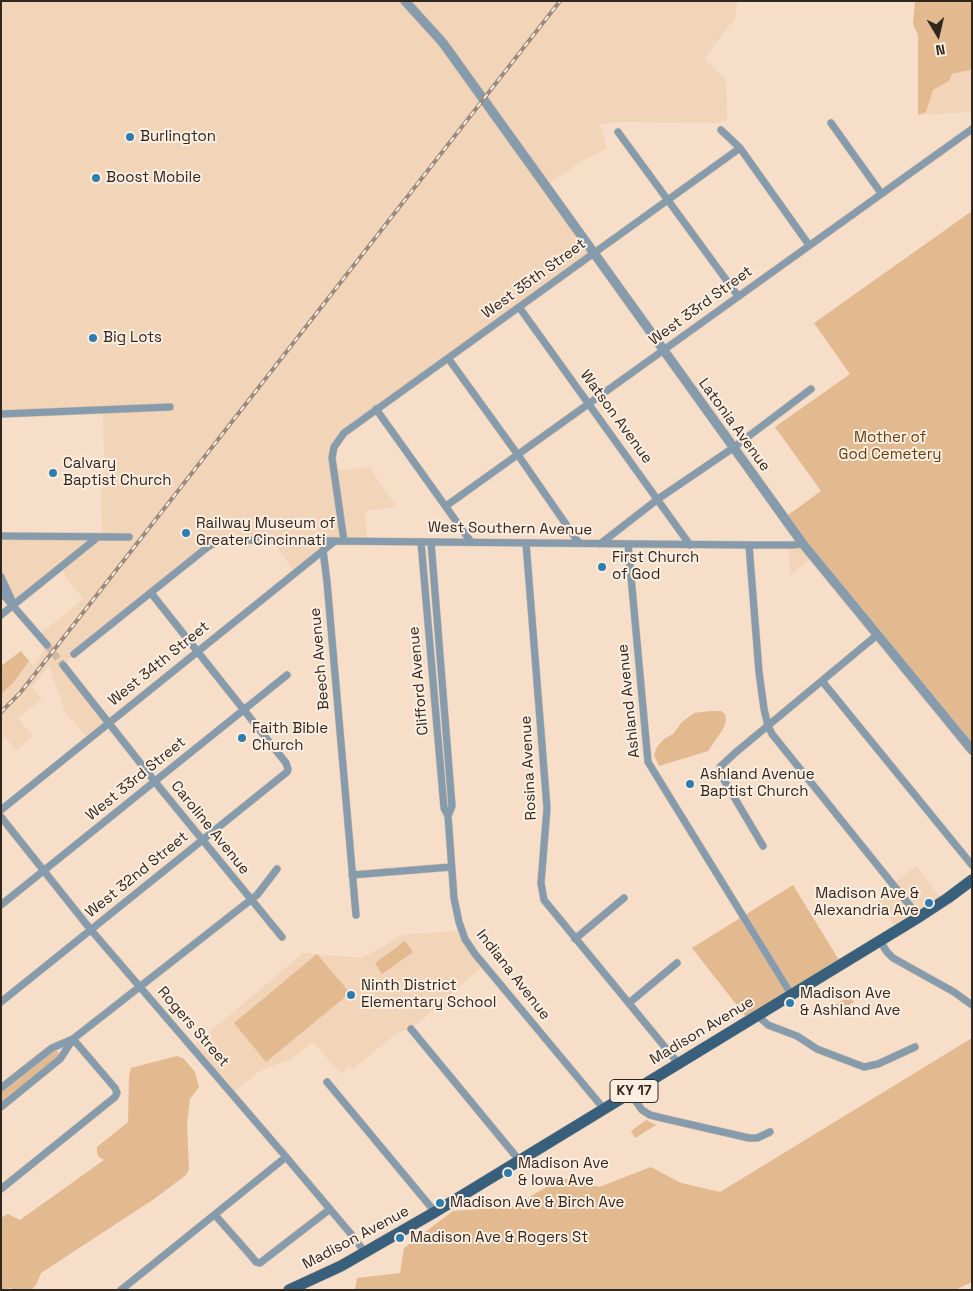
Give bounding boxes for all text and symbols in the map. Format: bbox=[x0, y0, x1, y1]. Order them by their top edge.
north arrow bbox=[913, 10, 963, 60]
text: N bbox=[934, 40, 946, 59]
place label: Burlington bbox=[140, 128, 216, 146]
marker: Burlington bbox=[124, 131, 136, 143]
place label: Boost Mobile bbox=[106, 169, 201, 187]
marker: Boost Mobile bbox=[90, 172, 102, 184]
street label: West 35th Street bbox=[478, 235, 590, 323]
street label: West 33rd Street bbox=[646, 263, 756, 349]
place label: Big Lots bbox=[103, 329, 162, 347]
marker: Big Lots bbox=[87, 332, 99, 344]
street label: Watson Avenue bbox=[576, 367, 656, 467]
street label: Latonia Avenue bbox=[694, 375, 774, 475]
park label: Mother of God Cemetery bbox=[838, 429, 942, 464]
place label: Calvary Baptist Church bbox=[63, 455, 171, 490]
marker: Calvary Baptist Church bbox=[47, 467, 59, 479]
place label: Railway Museum of Greater Cincinnati bbox=[196, 515, 335, 550]
street label: West Southern Avenue bbox=[428, 519, 592, 539]
marker: Railway Museum of Greater Cincinnati bbox=[180, 527, 192, 539]
place label: First Church of God bbox=[612, 549, 699, 584]
marker: First Church of God bbox=[596, 561, 608, 573]
street label: Beech Avenue bbox=[307, 607, 333, 711]
street label: West 34th Street bbox=[105, 618, 213, 710]
street label: Clifford Avenue bbox=[405, 626, 433, 736]
street label: Ashland Avenue bbox=[614, 643, 644, 759]
street label: Rosina Avenue bbox=[517, 715, 541, 821]
place label: Faith Bible Church bbox=[252, 720, 328, 755]
marker: Faith Bible Church bbox=[236, 732, 248, 744]
street label: West 33rd Street bbox=[82, 733, 190, 825]
place label: Ashland Avenue Baptist Church bbox=[700, 766, 815, 801]
street label: Caroline Avenue bbox=[167, 778, 253, 878]
marker: Ashland Avenue Baptist Church bbox=[684, 778, 696, 790]
street label: West 32nd Street bbox=[82, 828, 192, 922]
place label: Madison Ave & Alexandria Ave bbox=[814, 885, 919, 920]
marker: Madison Ave & Alexandria Ave bbox=[923, 897, 935, 909]
street label: Indiana Avenue bbox=[472, 926, 554, 1024]
place label: Ninth District Elementary School bbox=[361, 977, 497, 1012]
street label: Rogers Street bbox=[153, 983, 233, 1071]
place label: Madison Ave & Ashland Ave bbox=[800, 985, 900, 1020]
marker: Ninth District Elementary School bbox=[345, 989, 357, 1001]
street label: Madison Avenue bbox=[647, 993, 757, 1069]
marker: Madison Ave & Ashland Ave bbox=[784, 997, 796, 1009]
road number: KY 17 bbox=[610, 1080, 658, 1102]
place label: Madison Ave & Iowa Ave bbox=[518, 1155, 609, 1190]
marker: Madison Ave & Iowa Ave bbox=[502, 1167, 514, 1179]
place label: Madison Ave & Birch Ave bbox=[450, 1194, 624, 1212]
marker: Madison Ave & Birch Ave bbox=[434, 1197, 446, 1209]
street label: Madison Avenue bbox=[300, 1202, 412, 1274]
place label: Madison Ave & Rogers St bbox=[410, 1229, 588, 1247]
marker: Madison Ave & Rogers St bbox=[394, 1232, 406, 1244]

